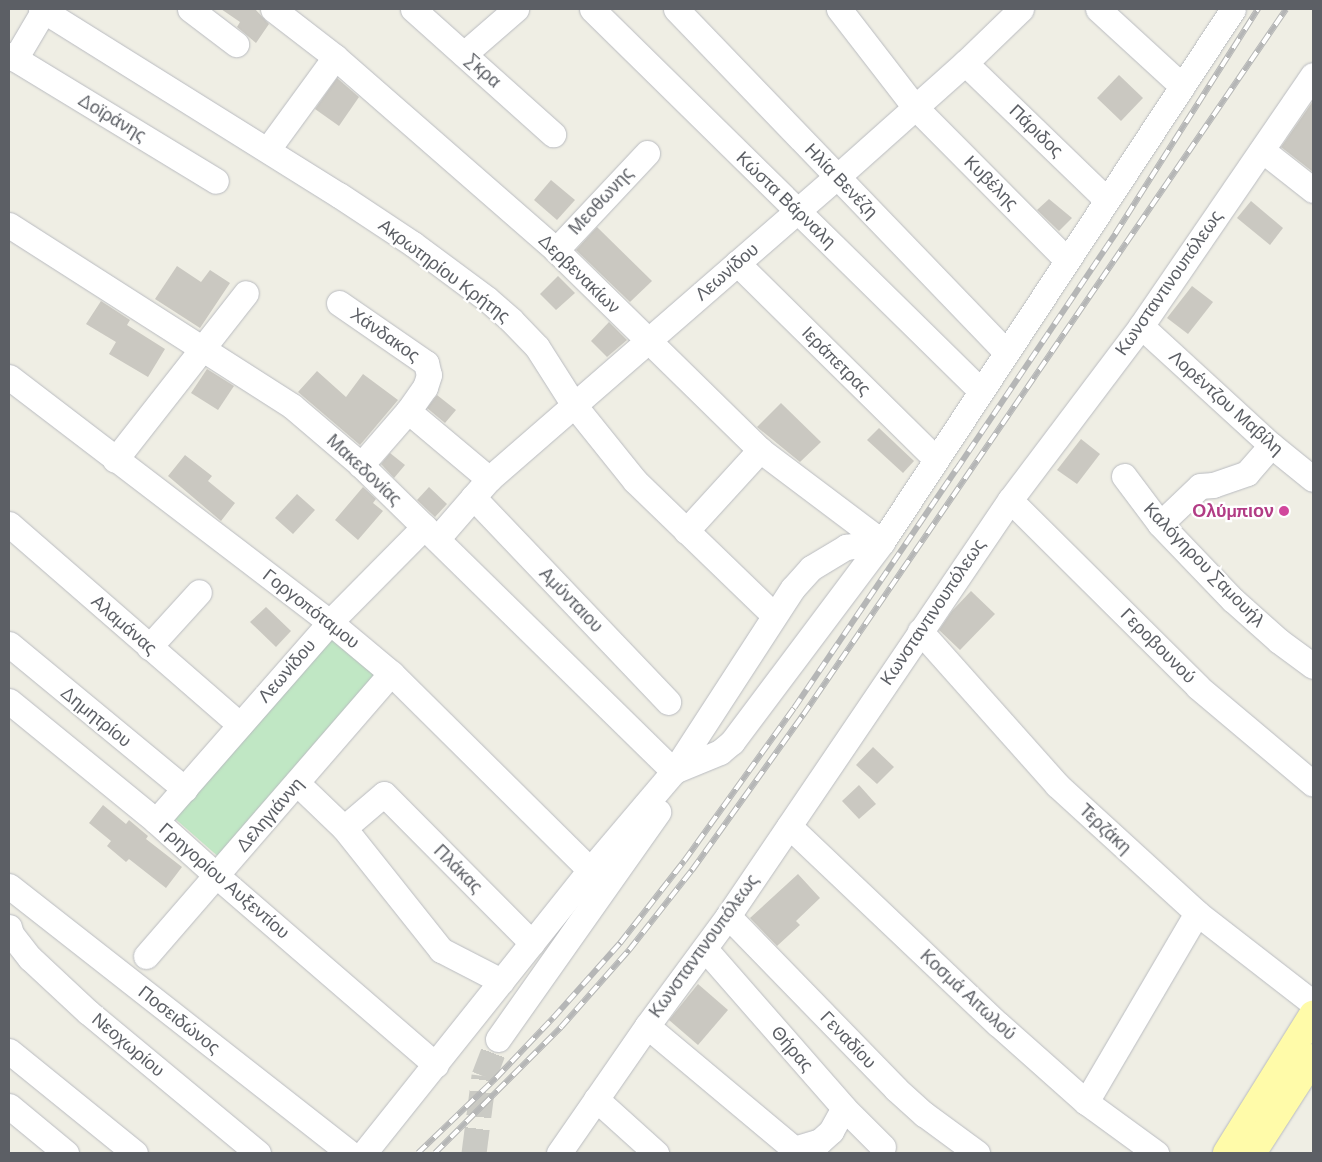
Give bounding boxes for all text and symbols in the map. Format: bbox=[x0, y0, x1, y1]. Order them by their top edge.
street label: Σκρα bbox=[461, 49, 505, 93]
street label: Δοϊράνης bbox=[74, 89, 150, 147]
street label: Πάριδος bbox=[1005, 100, 1067, 162]
street label: Ηλία Βενέζη bbox=[800, 139, 882, 223]
street label: Κώστα Βάρναλη bbox=[732, 147, 840, 253]
street label: Κυβέλης bbox=[959, 151, 1023, 215]
street label: Μεοθωνης bbox=[564, 163, 638, 239]
street label: Κωνσταντινουπόλεως bbox=[1111, 206, 1227, 360]
street label: Ακρωτηρίου Κρήτης bbox=[374, 215, 514, 327]
street label: Δερβενακίων bbox=[534, 230, 624, 318]
street label: Λεωνίδου bbox=[691, 239, 763, 305]
street label: Χάνδακος bbox=[346, 303, 424, 367]
street label: Ιεράπετρας bbox=[797, 322, 875, 400]
street label: Λορέντζου Μαβίλη bbox=[1164, 346, 1288, 460]
street label: Μακεδονίας bbox=[322, 430, 406, 510]
street label: Καλόγηρου Σαμουήλ bbox=[1139, 498, 1269, 632]
place label: Ολύμπιον bbox=[1192, 500, 1274, 522]
marker: Ολύμπιον bbox=[1278, 505, 1290, 517]
street label: Κωνσταντινουπόλεως bbox=[876, 535, 990, 689]
street label: Αμύνταιου bbox=[535, 563, 607, 637]
street label: Γοργοπόταμου bbox=[258, 565, 364, 653]
street label: Αλαμάνας bbox=[87, 591, 161, 659]
street label: Γεροβουνού bbox=[1116, 604, 1200, 688]
street label: Λεωνίδου bbox=[254, 635, 320, 707]
street label: Δημητρίου bbox=[56, 682, 136, 752]
street label: Δεληγιάννη bbox=[232, 773, 308, 857]
street label: Τερζάκη bbox=[1074, 799, 1136, 859]
street label: Γρηγορίου Αυξεντίου bbox=[154, 818, 294, 944]
street label: Πλάκας bbox=[429, 840, 487, 898]
street label: Κωνσταντινουπόλεως bbox=[645, 870, 763, 1022]
street label: Κοσμά Αιτωλού bbox=[916, 945, 1020, 1045]
street label: Ποσειδώνος bbox=[134, 981, 224, 1059]
street label: Γεναδίου bbox=[815, 1007, 881, 1073]
street label: Νεοχωρίου bbox=[87, 1009, 169, 1081]
street label: Θήρας bbox=[766, 1022, 818, 1076]

